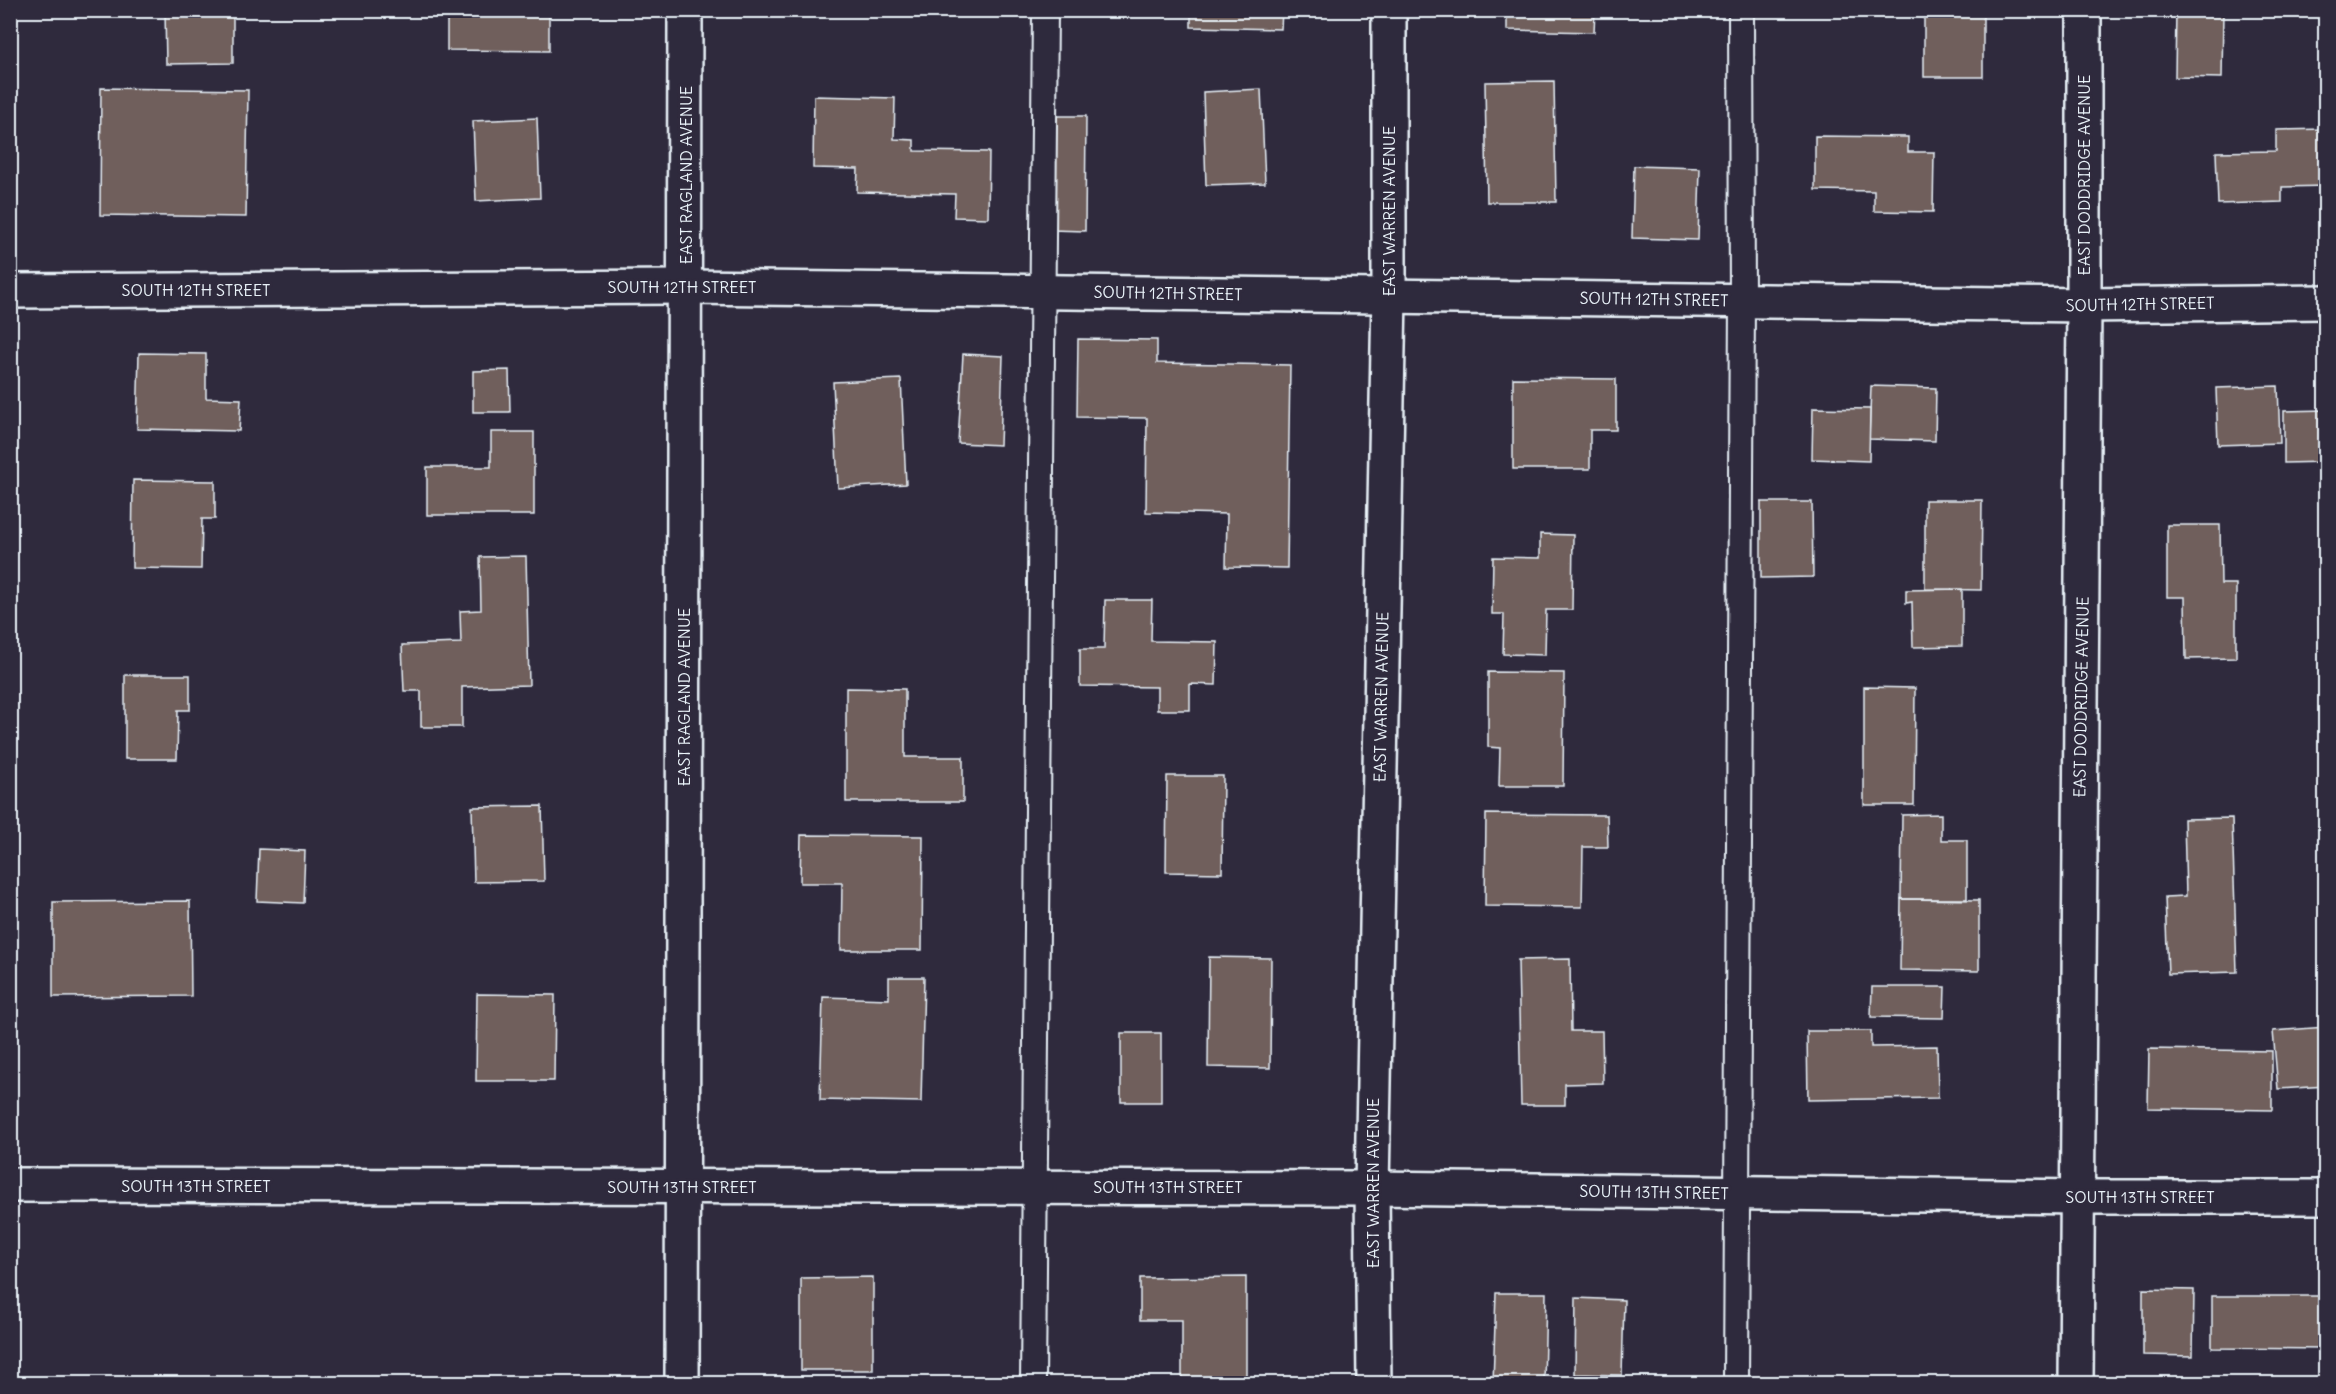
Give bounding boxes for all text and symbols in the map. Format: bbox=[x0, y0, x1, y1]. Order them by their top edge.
street label: EAST DODDRIDGE AVENUE bbox=[2074, 74, 2094, 276]
street label: EAST RAGLAND AVENUE bbox=[676, 86, 696, 264]
street label: EAST WARREN AVENUE bbox=[1379, 126, 1399, 296]
street label: SOUTH 12TH STREET bbox=[608, 277, 756, 297]
street label: SOUTH 12TH STREET bbox=[122, 280, 270, 300]
street label: SOUTH 12TH STREET bbox=[1093, 282, 1243, 304]
street label: SOUTH 12TH STREET bbox=[1579, 288, 1729, 310]
street label: SOUTH 12TH STREET bbox=[2065, 293, 2215, 315]
street label: EAST DODDRIDGE AVENUE bbox=[2069, 596, 2093, 798]
street label: EAST RAGLAND AVENUE bbox=[674, 608, 694, 786]
street label: EAST WARREN AVENUE bbox=[1370, 612, 1392, 782]
street label: EAST WARREN AVENUE bbox=[1363, 1098, 1383, 1268]
street label: SOUTH 13TH STREET bbox=[121, 1176, 271, 1196]
street label: SOUTH 13TH STREET bbox=[607, 1177, 757, 1197]
street label: SOUTH 13TH STREET bbox=[1093, 1177, 1243, 1197]
street label: SOUTH 13TH STREET bbox=[1579, 1181, 1729, 1203]
street label: SOUTH 13TH STREET bbox=[2065, 1187, 2215, 1207]

